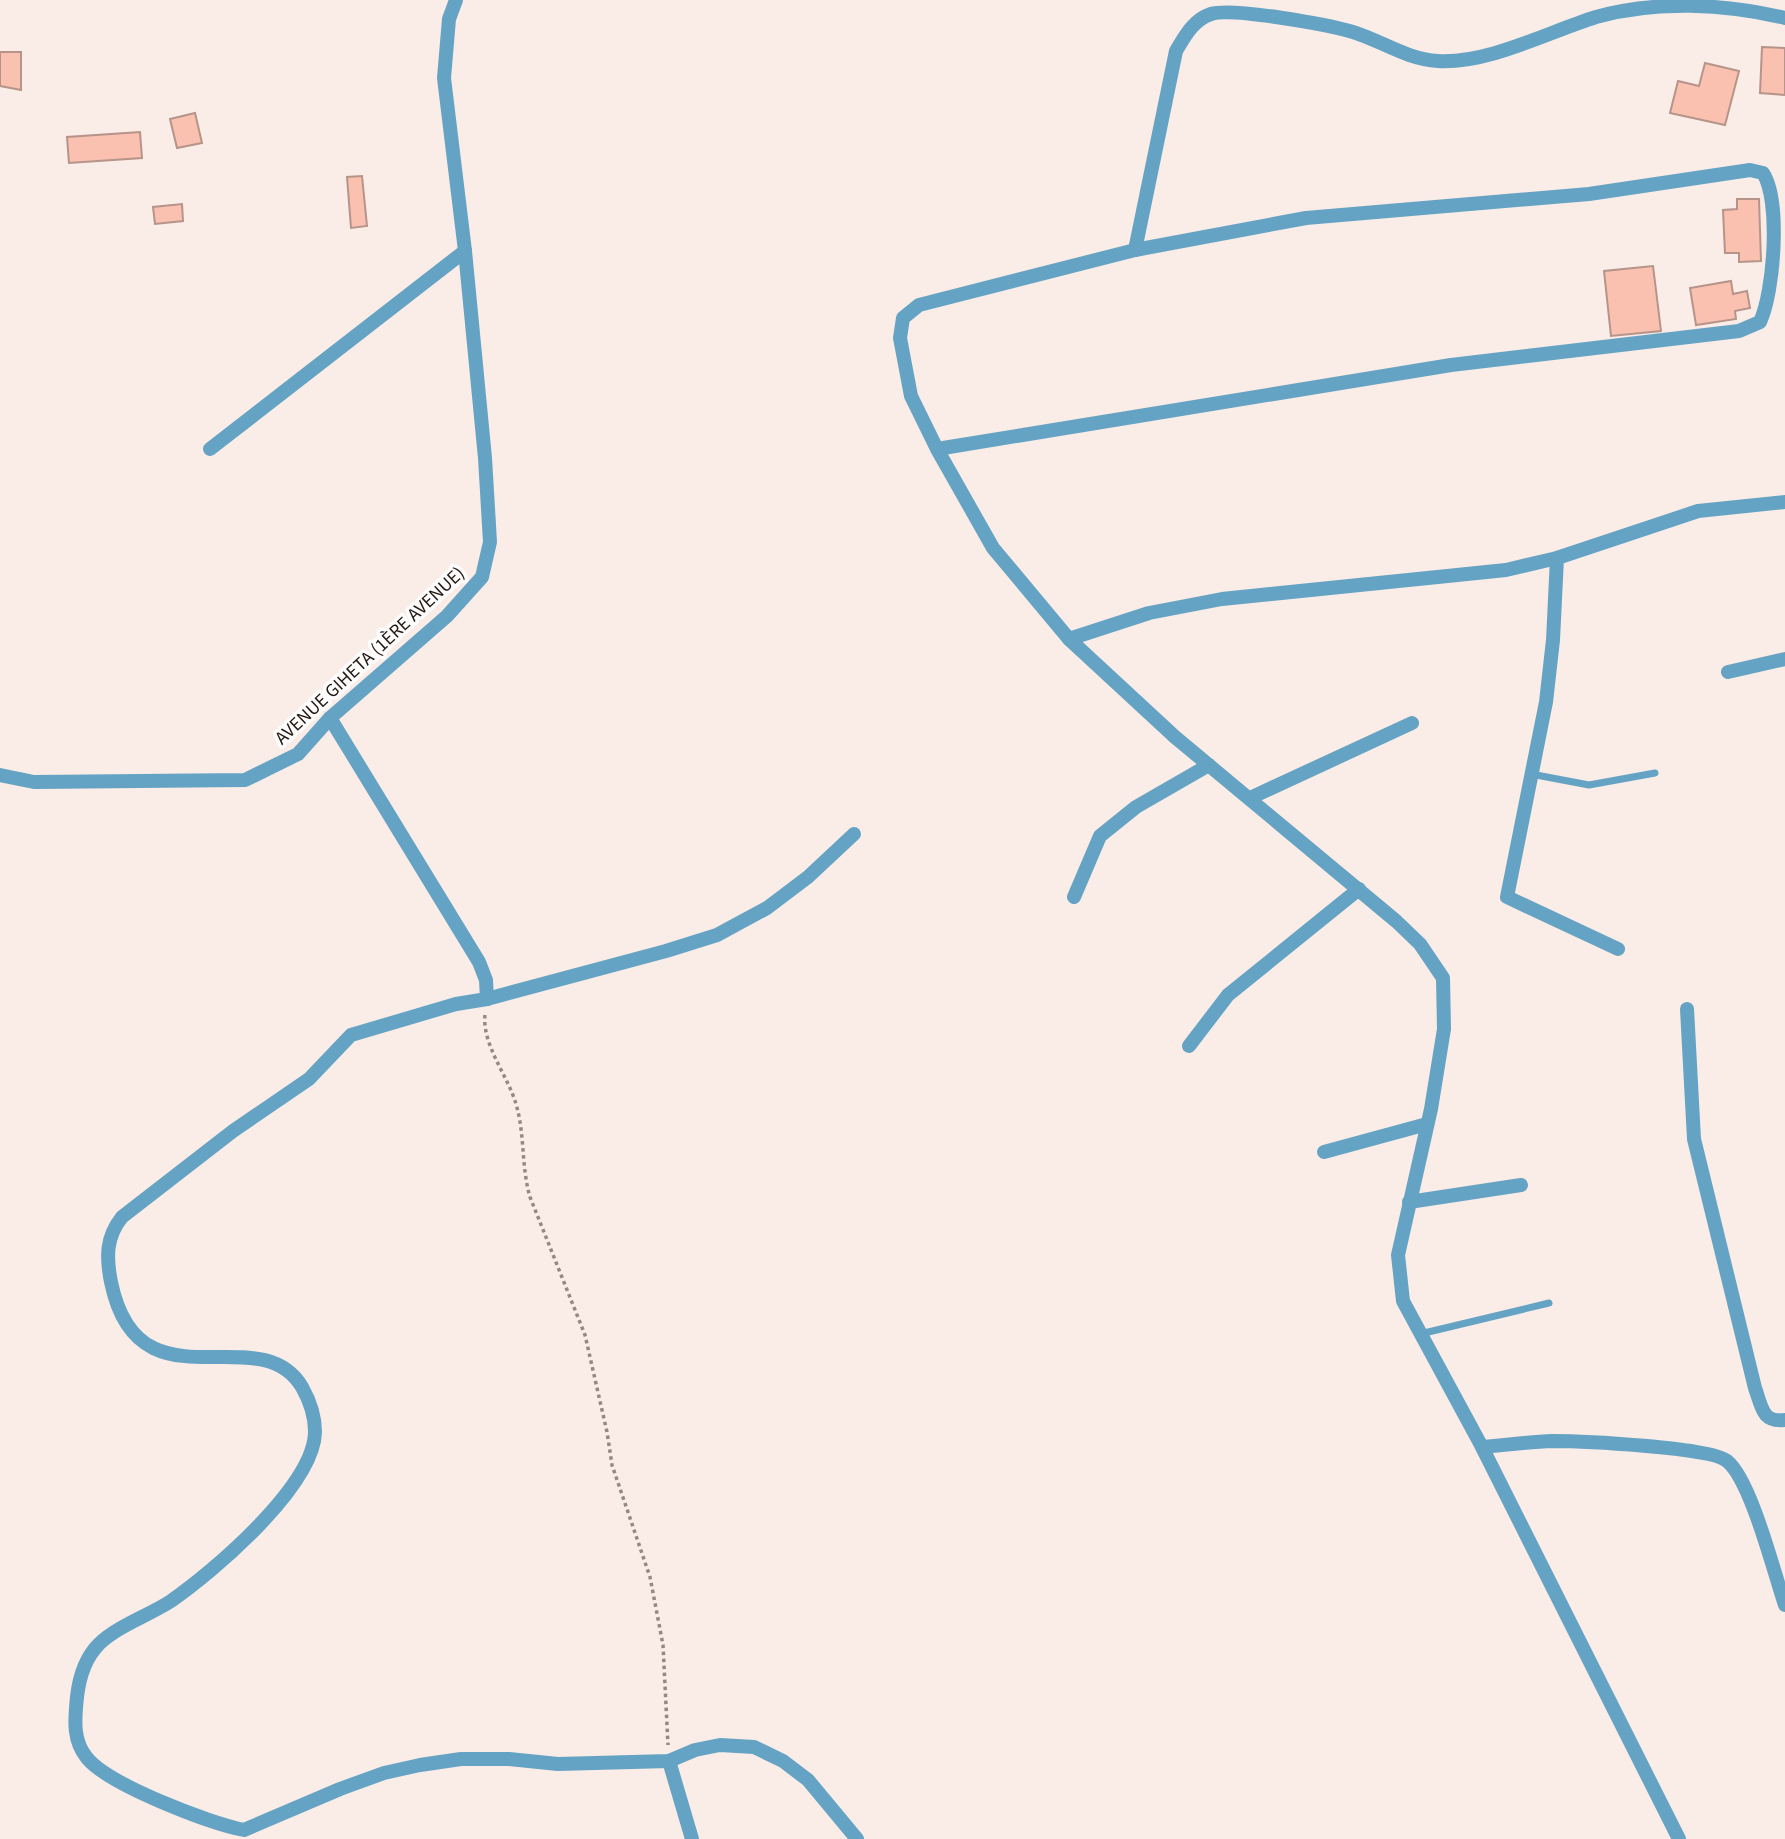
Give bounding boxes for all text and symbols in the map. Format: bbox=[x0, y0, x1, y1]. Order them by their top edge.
street label: AVENUE GIHETA (1ÈRE AVENUE) bbox=[269, 561, 471, 751]

